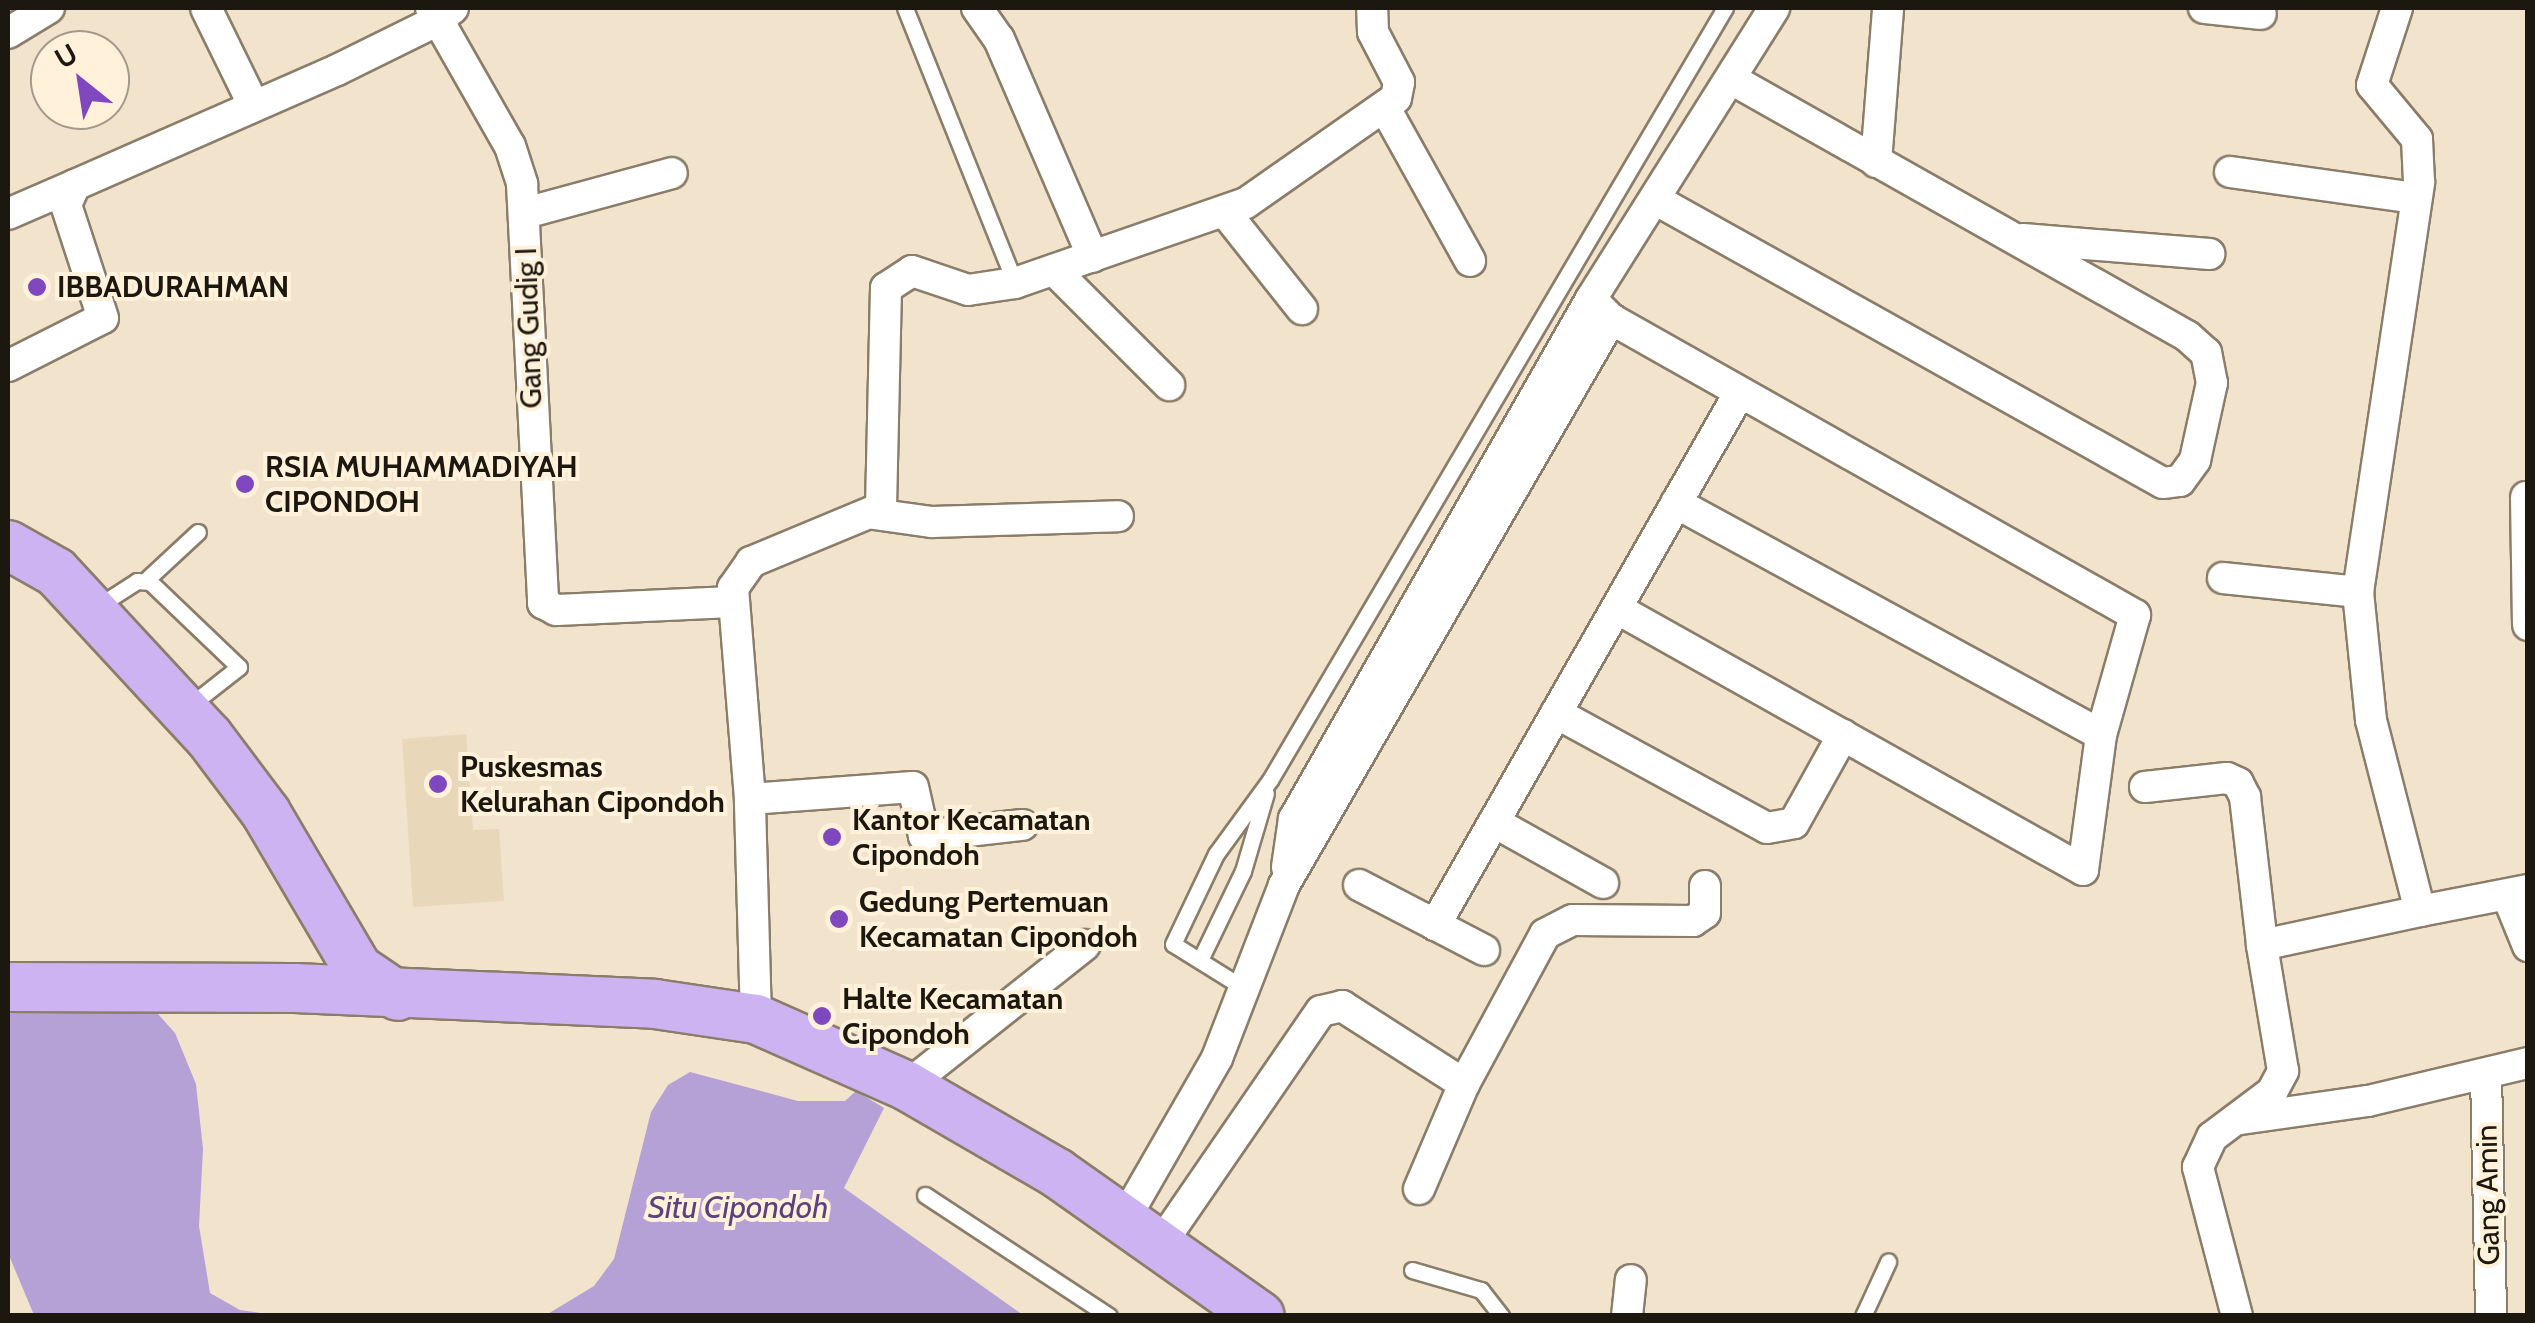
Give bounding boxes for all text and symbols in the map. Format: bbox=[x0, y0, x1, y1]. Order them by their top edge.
north arrow bbox=[30, 30, 130, 130]
text: U bbox=[49, 36, 83, 76]
street label: Gang Gudig I bbox=[508, 247, 550, 409]
place label: IBBADURAHMAN bbox=[57, 269, 289, 305]
marker: IBBADURAHMAN bbox=[26, 276, 48, 298]
place label: RSIA MUHAMMADIYAH CIPONDOH bbox=[265, 449, 578, 520]
marker: RSIA MUHAMMADIYAH CIPONDOH bbox=[234, 473, 256, 495]
place label: Puskesmas Kelurahan Cipondoh bbox=[460, 749, 725, 820]
marker: Puskesmas Kelurahan Cipondoh bbox=[425, 771, 451, 797]
place label: Kantor Kecamatan Cipondoh bbox=[852, 802, 1090, 872]
marker: Kantor Kecamatan Cipondoh bbox=[821, 826, 843, 848]
place label: Gedung Pertemuan Kecamatan Cipondoh bbox=[859, 884, 1138, 954]
marker: Gedung Pertemuan Kecamatan Cipondoh bbox=[828, 908, 850, 930]
place label: Halte Kecamatan Cipondoh bbox=[842, 981, 1063, 1052]
marker: Halte Kecamatan Cipondoh bbox=[811, 1005, 833, 1027]
street label: Gang Amin bbox=[2469, 1124, 2507, 1266]
water label: Situ Cipondoh bbox=[648, 1188, 828, 1226]

